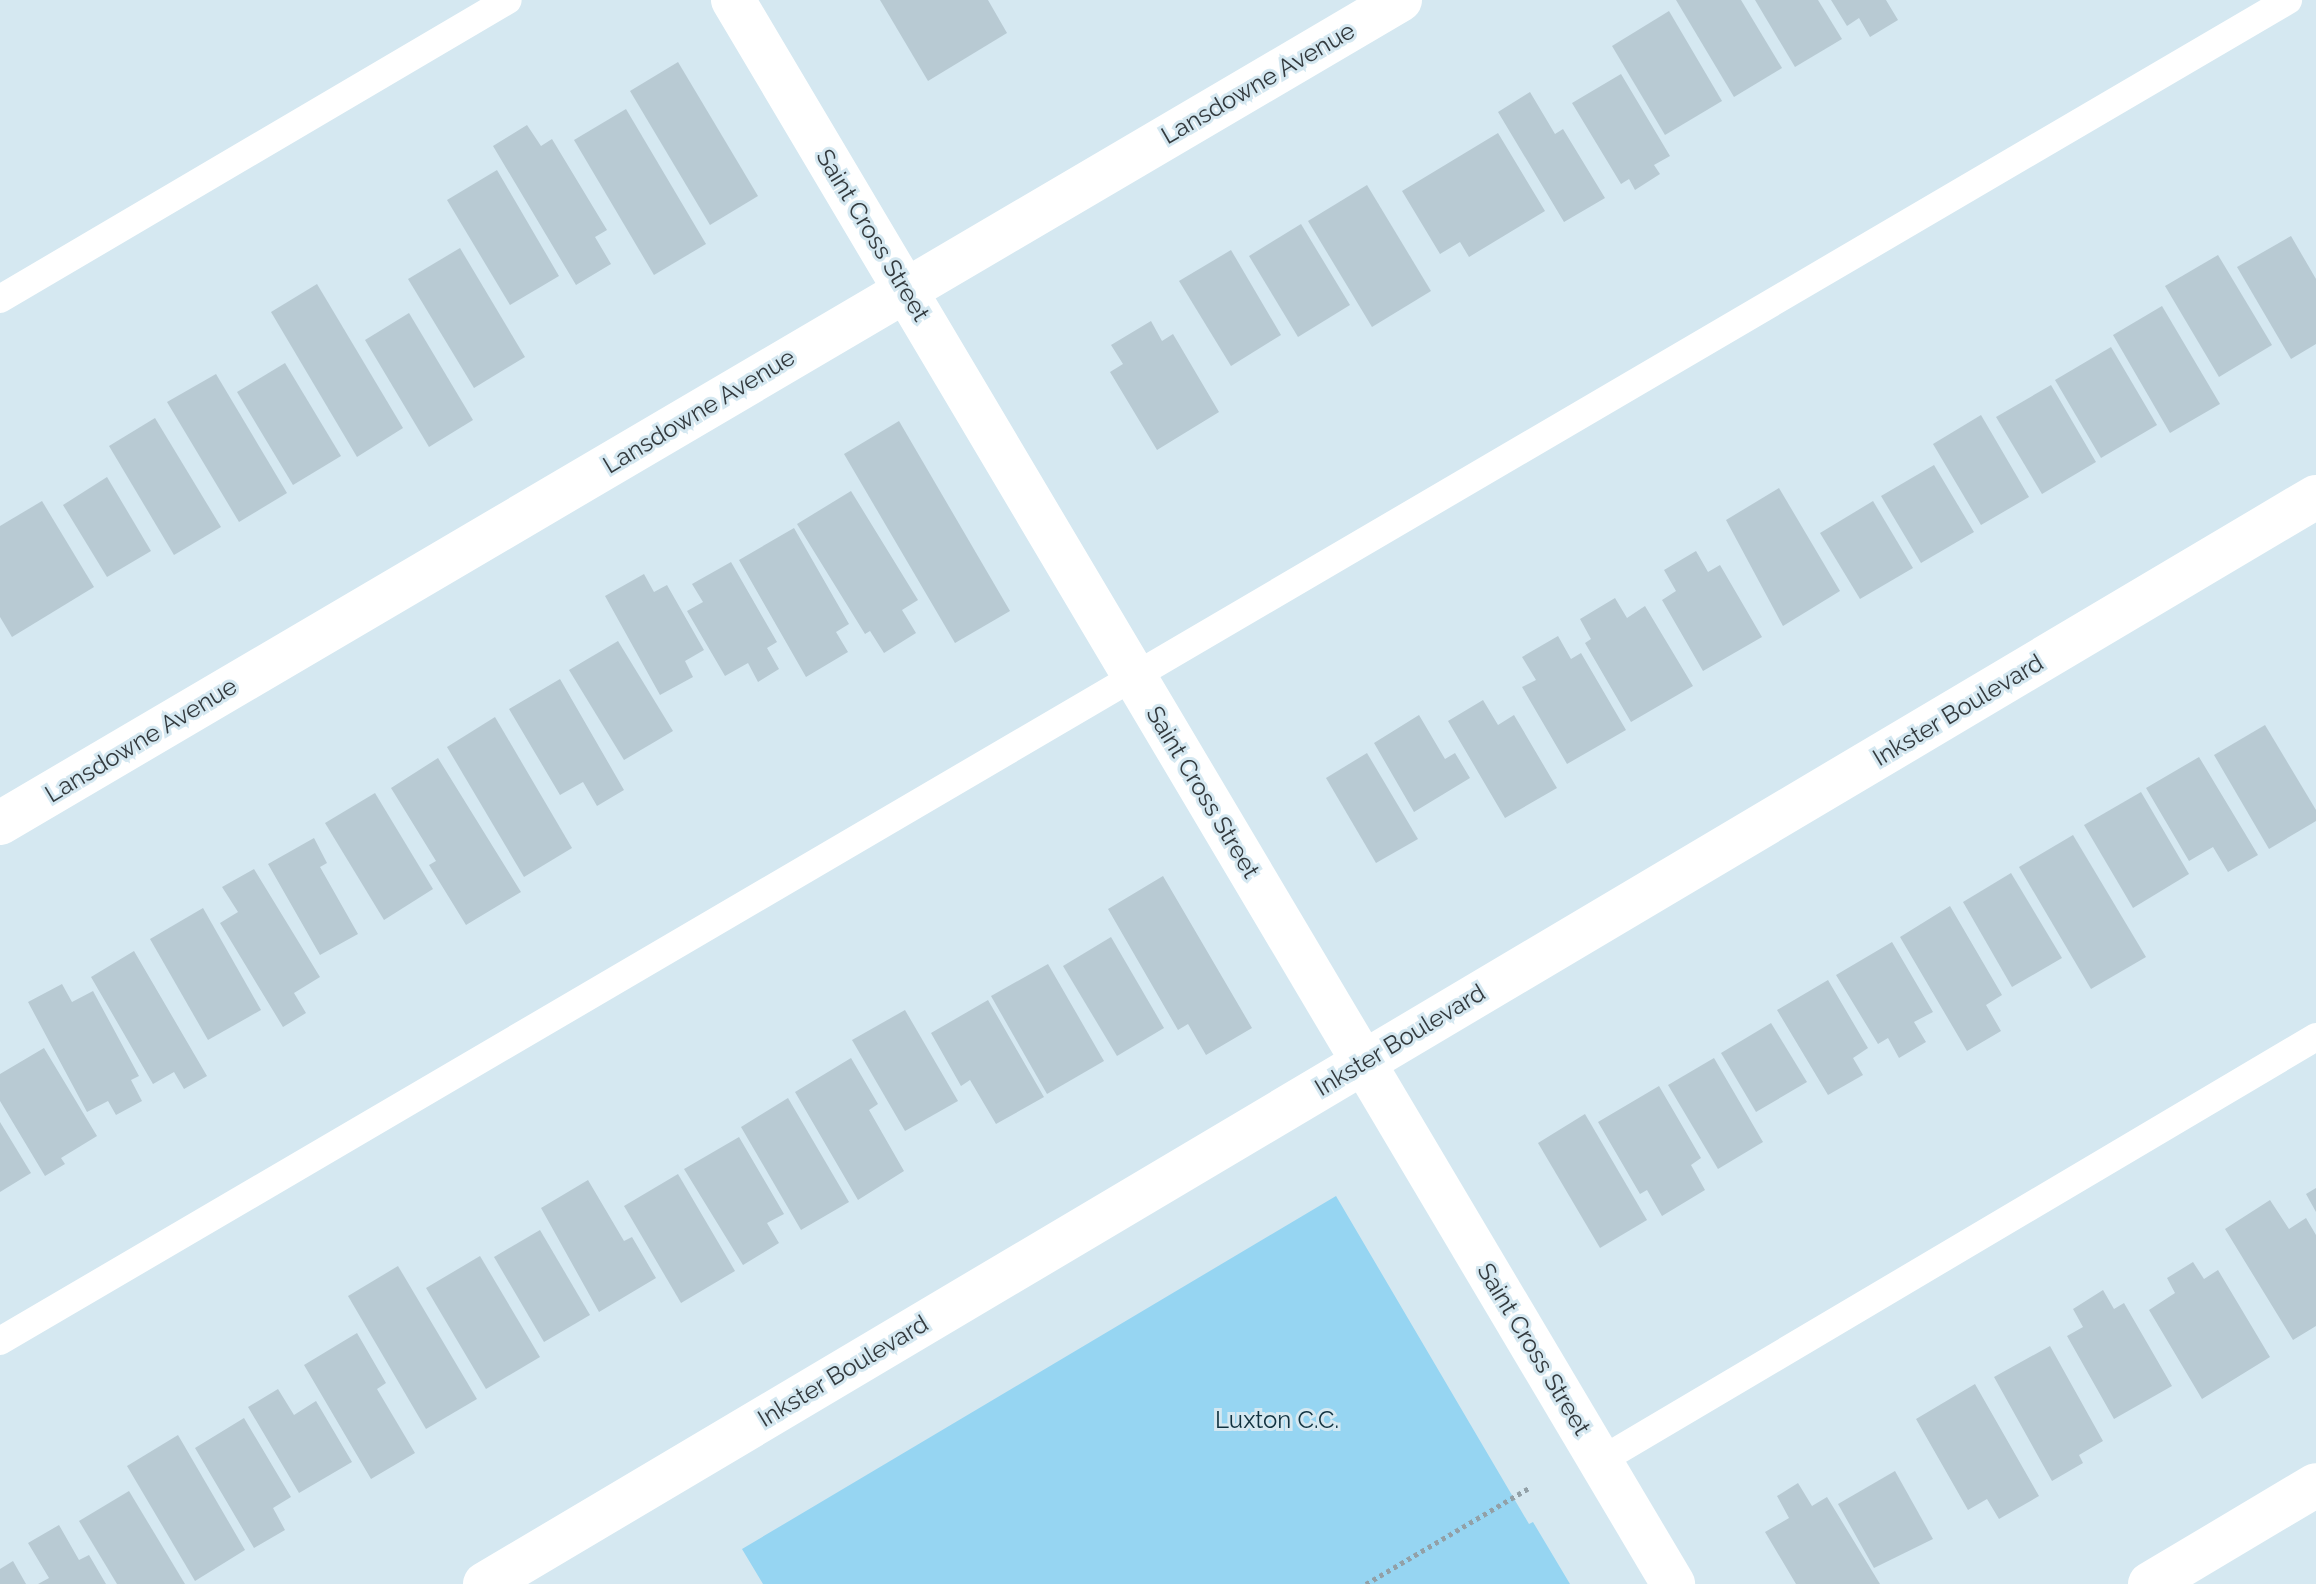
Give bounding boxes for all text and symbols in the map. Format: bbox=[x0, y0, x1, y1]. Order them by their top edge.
street label: Lansdowne Avenue bbox=[1156, 16, 1360, 150]
street label: Saint Cross Street bbox=[810, 144, 936, 326]
street label: Lansdowne Avenue bbox=[598, 342, 800, 480]
street label: Inkster Boulevard bbox=[1867, 648, 2049, 772]
street label: Lansdowne Avenue bbox=[40, 671, 242, 809]
street label: Saint Cross Street bbox=[1140, 701, 1266, 883]
street label: Inkster Boulevard bbox=[1309, 978, 1491, 1102]
street label: Saint Cross Street bbox=[1471, 1258, 1597, 1440]
street label: Inkster Boulevard bbox=[752, 1309, 934, 1433]
park label: Luxton C.C. bbox=[1215, 1406, 1339, 1434]

